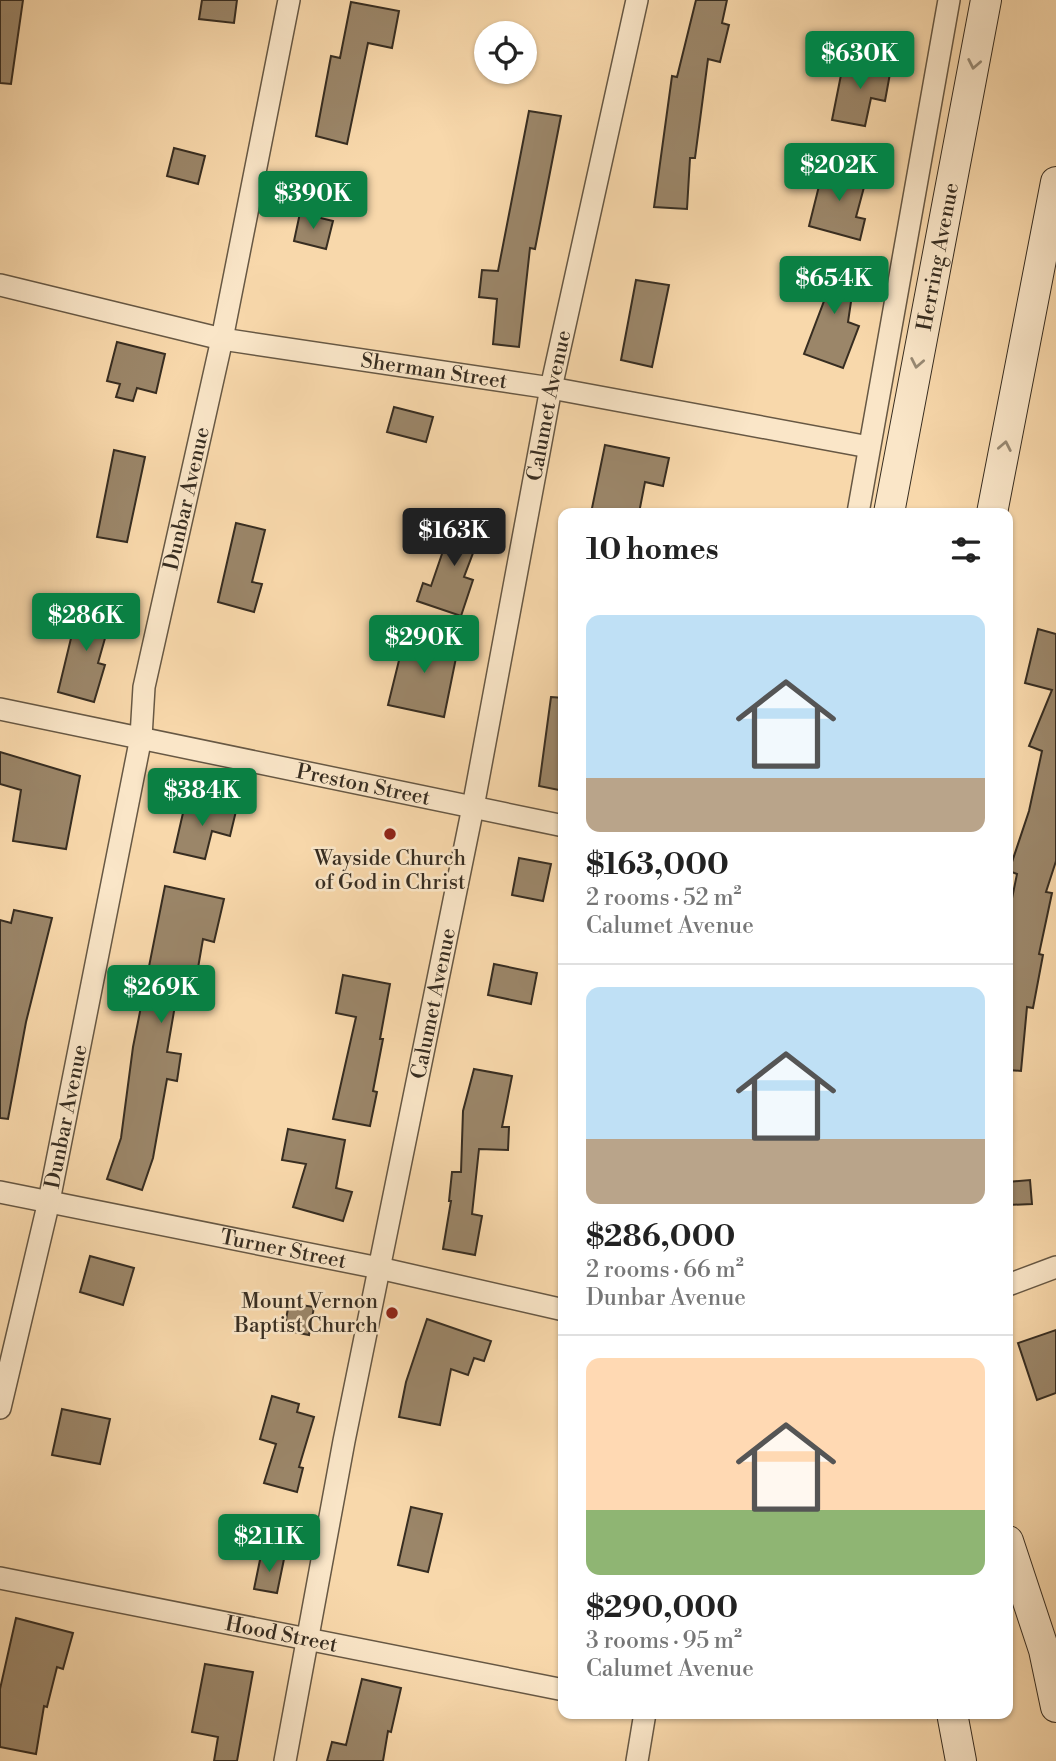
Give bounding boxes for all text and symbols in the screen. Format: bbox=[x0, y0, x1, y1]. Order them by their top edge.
map controls bbox=[474, 21, 537, 84]
button: locate bbox=[474, 21, 537, 84]
pin: $630K bbox=[811, 32, 909, 91]
text: $630K bbox=[821, 40, 899, 68]
one-way arrow bbox=[967, 58, 982, 70]
pin: $202K bbox=[790, 144, 888, 203]
text: $202K bbox=[800, 152, 878, 180]
pin: $390K bbox=[264, 172, 362, 231]
text: $390K bbox=[274, 180, 352, 208]
street label: Herring Avenue bbox=[912, 180, 965, 333]
pin: $654K bbox=[785, 256, 883, 316]
text: $654K bbox=[796, 265, 872, 293]
street label: Calumet Avenue bbox=[522, 328, 577, 483]
street label: Sherman Street bbox=[359, 348, 510, 395]
one-way arrow bbox=[911, 357, 926, 369]
street label: Dunbar Avenue bbox=[159, 425, 216, 573]
one-way arrow bbox=[997, 440, 1012, 452]
pin: $163K bbox=[405, 508, 503, 568]
text: $163K bbox=[419, 517, 489, 545]
text: 10 homes bbox=[586, 531, 719, 569]
icon: filters bbox=[947, 531, 985, 569]
pin: $286K bbox=[37, 594, 135, 653]
text: $286K bbox=[48, 602, 124, 630]
pin: $290K bbox=[375, 616, 473, 675]
text: $290K bbox=[385, 624, 463, 652]
icon: home bbox=[723, 661, 849, 787]
street label: Preston Street bbox=[294, 759, 433, 812]
pin: $384K bbox=[153, 768, 251, 828]
text: $384K bbox=[164, 777, 240, 805]
marker: Wayside Church of God in Christ bbox=[382, 826, 398, 842]
place label: Wayside Church of God in Christ bbox=[313, 846, 467, 896]
text: $163,000 bbox=[586, 846, 729, 884]
text: 2 rooms · 52 m² bbox=[586, 884, 742, 912]
text: Calumet Avenue bbox=[586, 912, 754, 940]
street label: Calumet Avenue bbox=[406, 926, 462, 1081]
pin: $269K bbox=[112, 965, 210, 1025]
text: $269K bbox=[123, 974, 199, 1002]
icon: home bbox=[723, 1033, 849, 1159]
street label: Dunbar Avenue bbox=[40, 1042, 94, 1191]
text: $286,000 bbox=[586, 1218, 735, 1256]
street label: Turner Street bbox=[218, 1224, 349, 1275]
text: 2 rooms · 66 m² bbox=[586, 1256, 744, 1284]
text: Dunbar Avenue bbox=[586, 1284, 746, 1312]
place label: Mount Vernon Baptist Church bbox=[233, 1289, 378, 1339]
marker: Mount Vernon Baptist Church bbox=[384, 1305, 400, 1321]
icon: home bbox=[723, 1404, 849, 1530]
pin: $211K bbox=[220, 1514, 318, 1574]
text: $211K bbox=[234, 1523, 304, 1551]
text: $290,000 bbox=[586, 1589, 738, 1627]
street label: Hood Street bbox=[223, 1611, 340, 1659]
text: 3 rooms · 95 m² bbox=[586, 1627, 742, 1655]
text: Calumet Avenue bbox=[586, 1655, 754, 1683]

